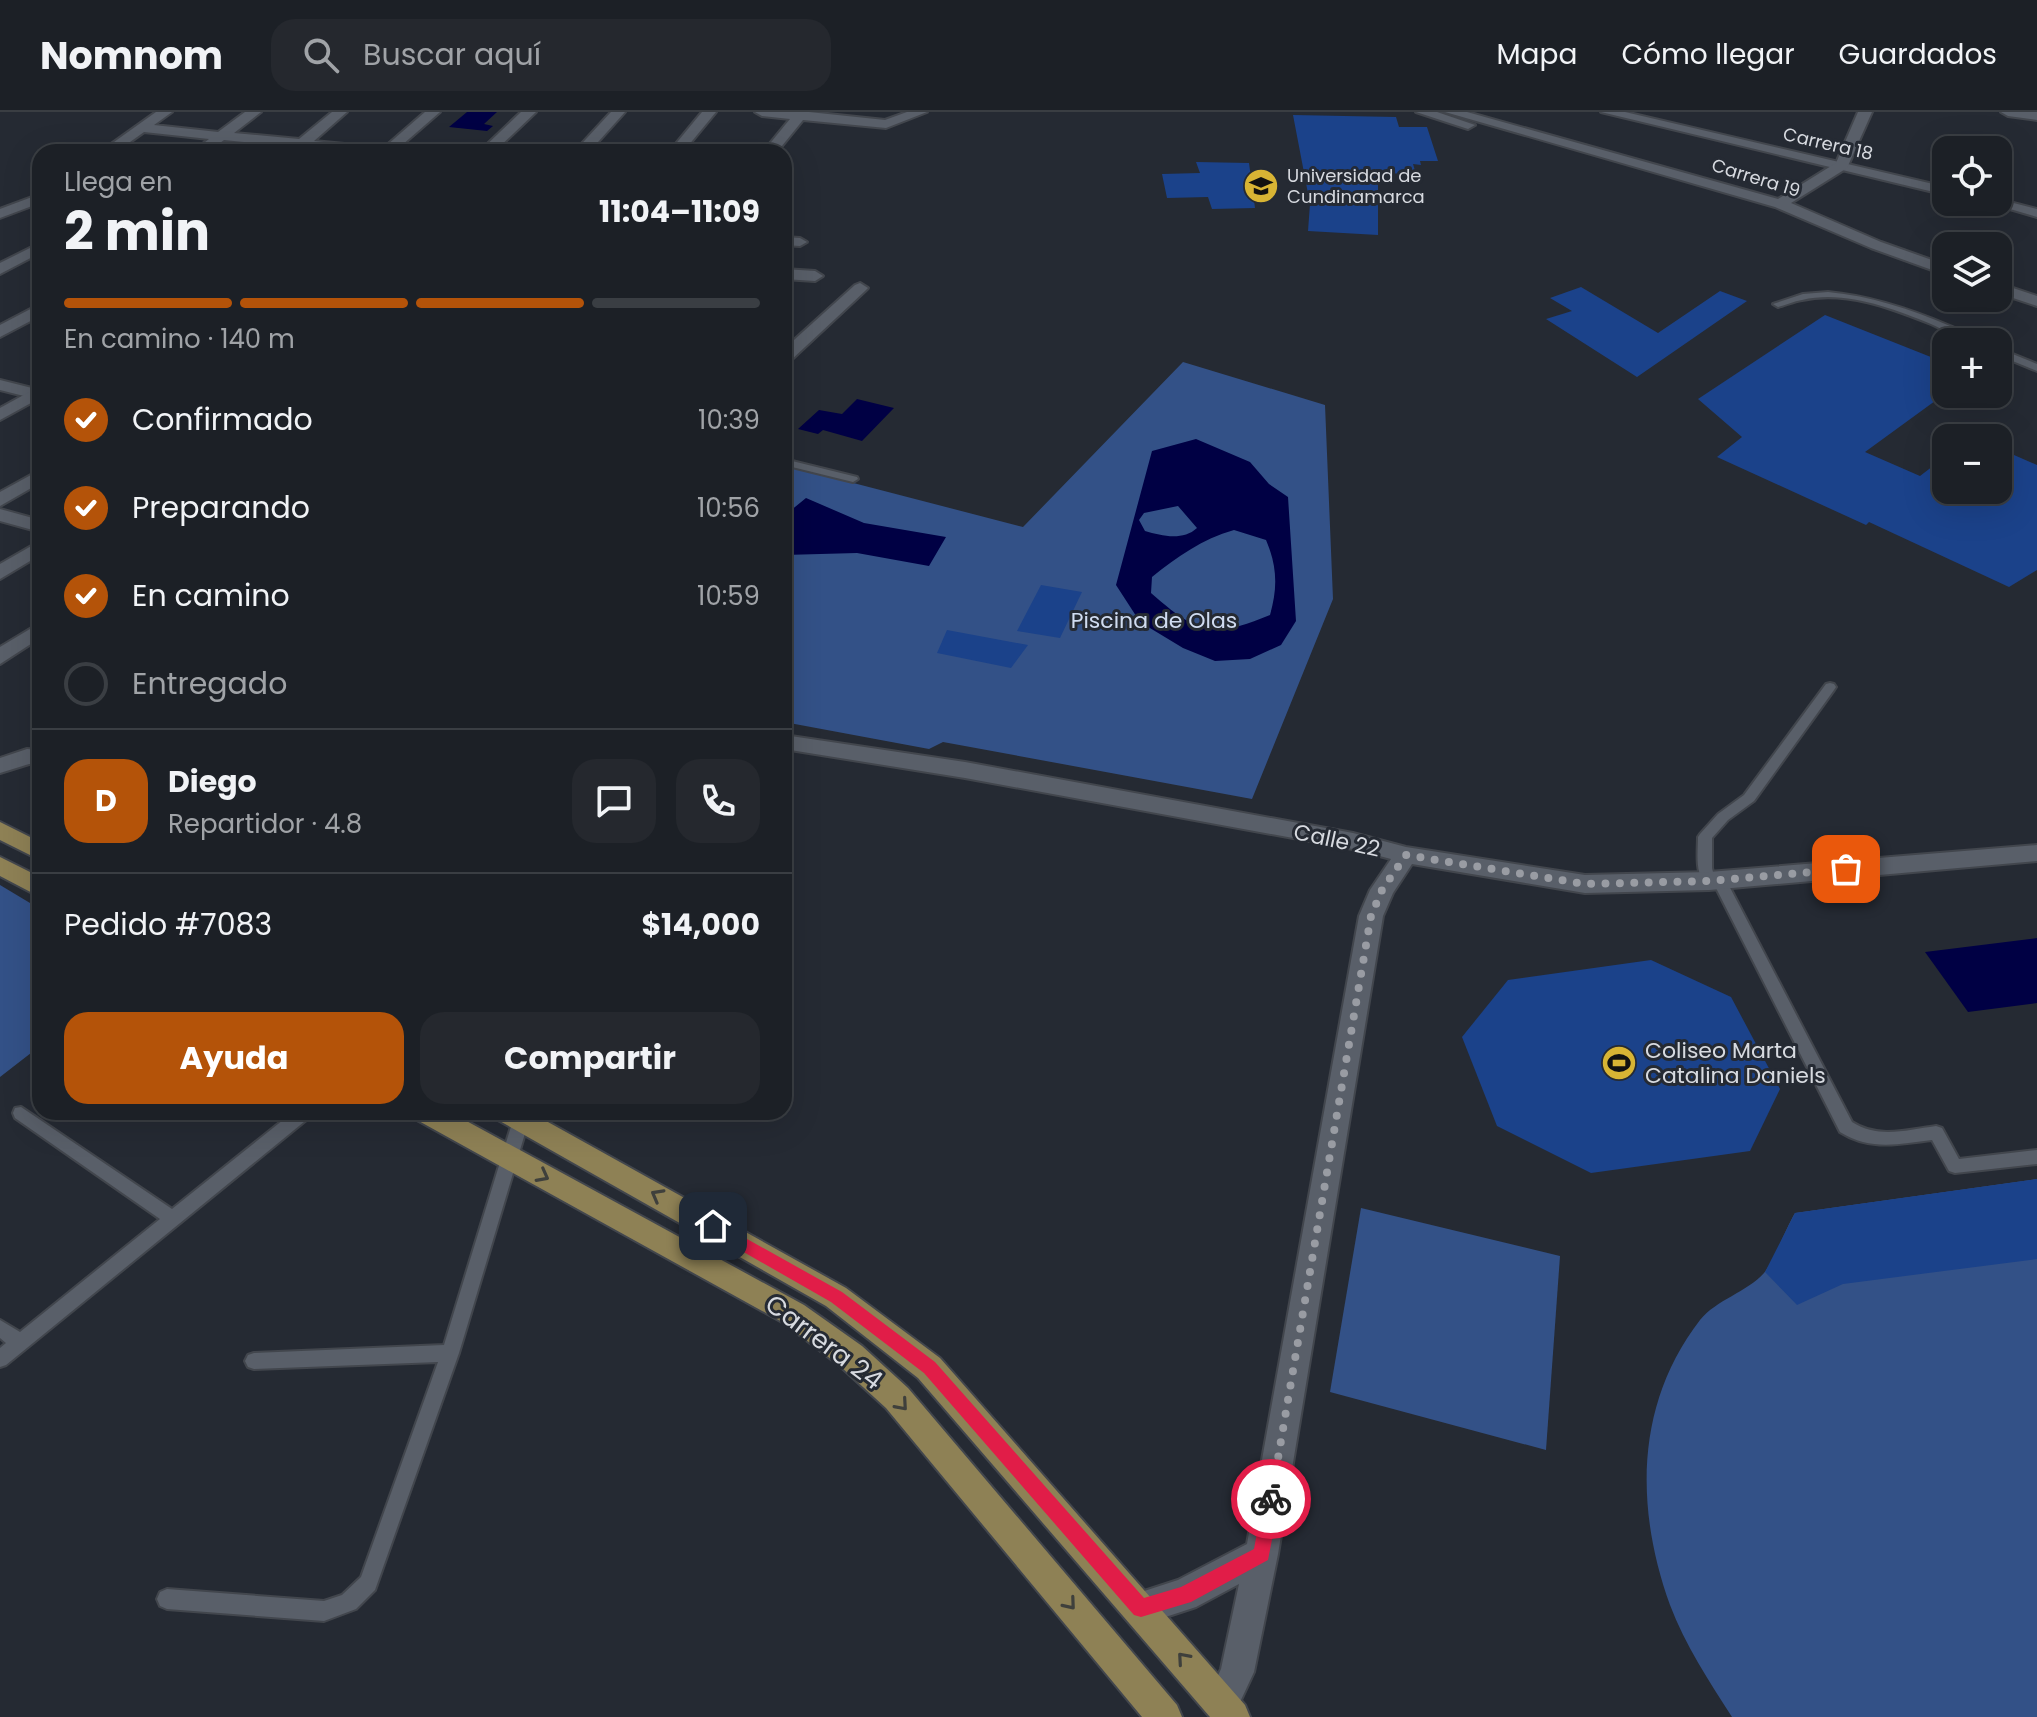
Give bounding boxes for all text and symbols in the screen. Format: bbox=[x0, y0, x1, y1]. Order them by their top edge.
search box bbox=[271, 19, 831, 91]
text: Nomnom bbox=[40, 29, 223, 82]
icon: search bbox=[299, 33, 343, 77]
text: Buscar aquí bbox=[363, 33, 541, 76]
text: Mapa bbox=[1496, 35, 1577, 74]
text: Cómo llegar bbox=[1621, 35, 1795, 74]
text: Guardados bbox=[1839, 35, 1997, 74]
street label: Carrera 18 bbox=[1781, 121, 1875, 166]
map controls bbox=[1932, 136, 2012, 504]
button: locate bbox=[1932, 136, 2012, 216]
street label: Carrera 19 bbox=[1709, 152, 1804, 203]
place label: Universidad de Cundinamarca bbox=[1287, 163, 1425, 209]
text: Llega en bbox=[64, 164, 173, 200]
school or university icon: Universidad de Cundinamarca bbox=[1242, 167, 1280, 205]
text: 11:04–11:09 bbox=[599, 190, 760, 233]
text: 2 min bbox=[64, 195, 210, 268]
button: layers bbox=[1932, 232, 2012, 312]
text: En camino · 140 m bbox=[64, 321, 295, 357]
button: + bbox=[1932, 328, 2012, 408]
icon: check bbox=[64, 398, 108, 442]
text: Confirmado bbox=[132, 398, 313, 441]
text: 10:39 bbox=[698, 402, 760, 438]
button: − bbox=[1932, 424, 2012, 504]
icon: check bbox=[64, 486, 108, 530]
text: Preparando bbox=[132, 486, 310, 529]
text: 10:56 bbox=[697, 490, 760, 526]
icon: check bbox=[64, 574, 108, 618]
text: En camino bbox=[132, 574, 290, 617]
text: 10:59 bbox=[697, 578, 760, 614]
park label: Piscina de Olas bbox=[1071, 605, 1237, 636]
text: Entregado bbox=[132, 662, 287, 705]
button: chat bbox=[572, 759, 656, 843]
button: phone bbox=[676, 759, 760, 843]
text: Diego bbox=[168, 760, 257, 803]
text: D bbox=[95, 779, 117, 822]
text: Repartidor · 4.8 bbox=[168, 806, 362, 842]
street label: Calle 22 bbox=[1291, 816, 1383, 865]
pin bbox=[1812, 835, 1880, 903]
icon: bag bbox=[1824, 847, 1868, 891]
text: Pedido #7083 bbox=[64, 903, 272, 946]
text: $14,000 bbox=[641, 903, 760, 946]
button: Ayuda bbox=[64, 1012, 404, 1104]
button: Compartir bbox=[420, 1012, 760, 1104]
place label: Coliseo Marta Catalina Daniels bbox=[1645, 1035, 1826, 1091]
sports icon: Coliseo Marta Catalina Daniels bbox=[1600, 1044, 1638, 1082]
one-way arrow bbox=[535, 1167, 549, 1182]
one-way arrow bbox=[651, 1190, 665, 1205]
pin bbox=[679, 1192, 747, 1260]
icon: home bbox=[691, 1204, 735, 1248]
street label: Carrera 24 bbox=[758, 1286, 890, 1398]
one-way arrow bbox=[893, 1395, 907, 1410]
courier bbox=[1231, 1459, 1311, 1539]
icon: bike bbox=[1249, 1477, 1293, 1521]
one-way arrow bbox=[1060, 1595, 1075, 1609]
one-way arrow bbox=[1178, 1652, 1193, 1667]

